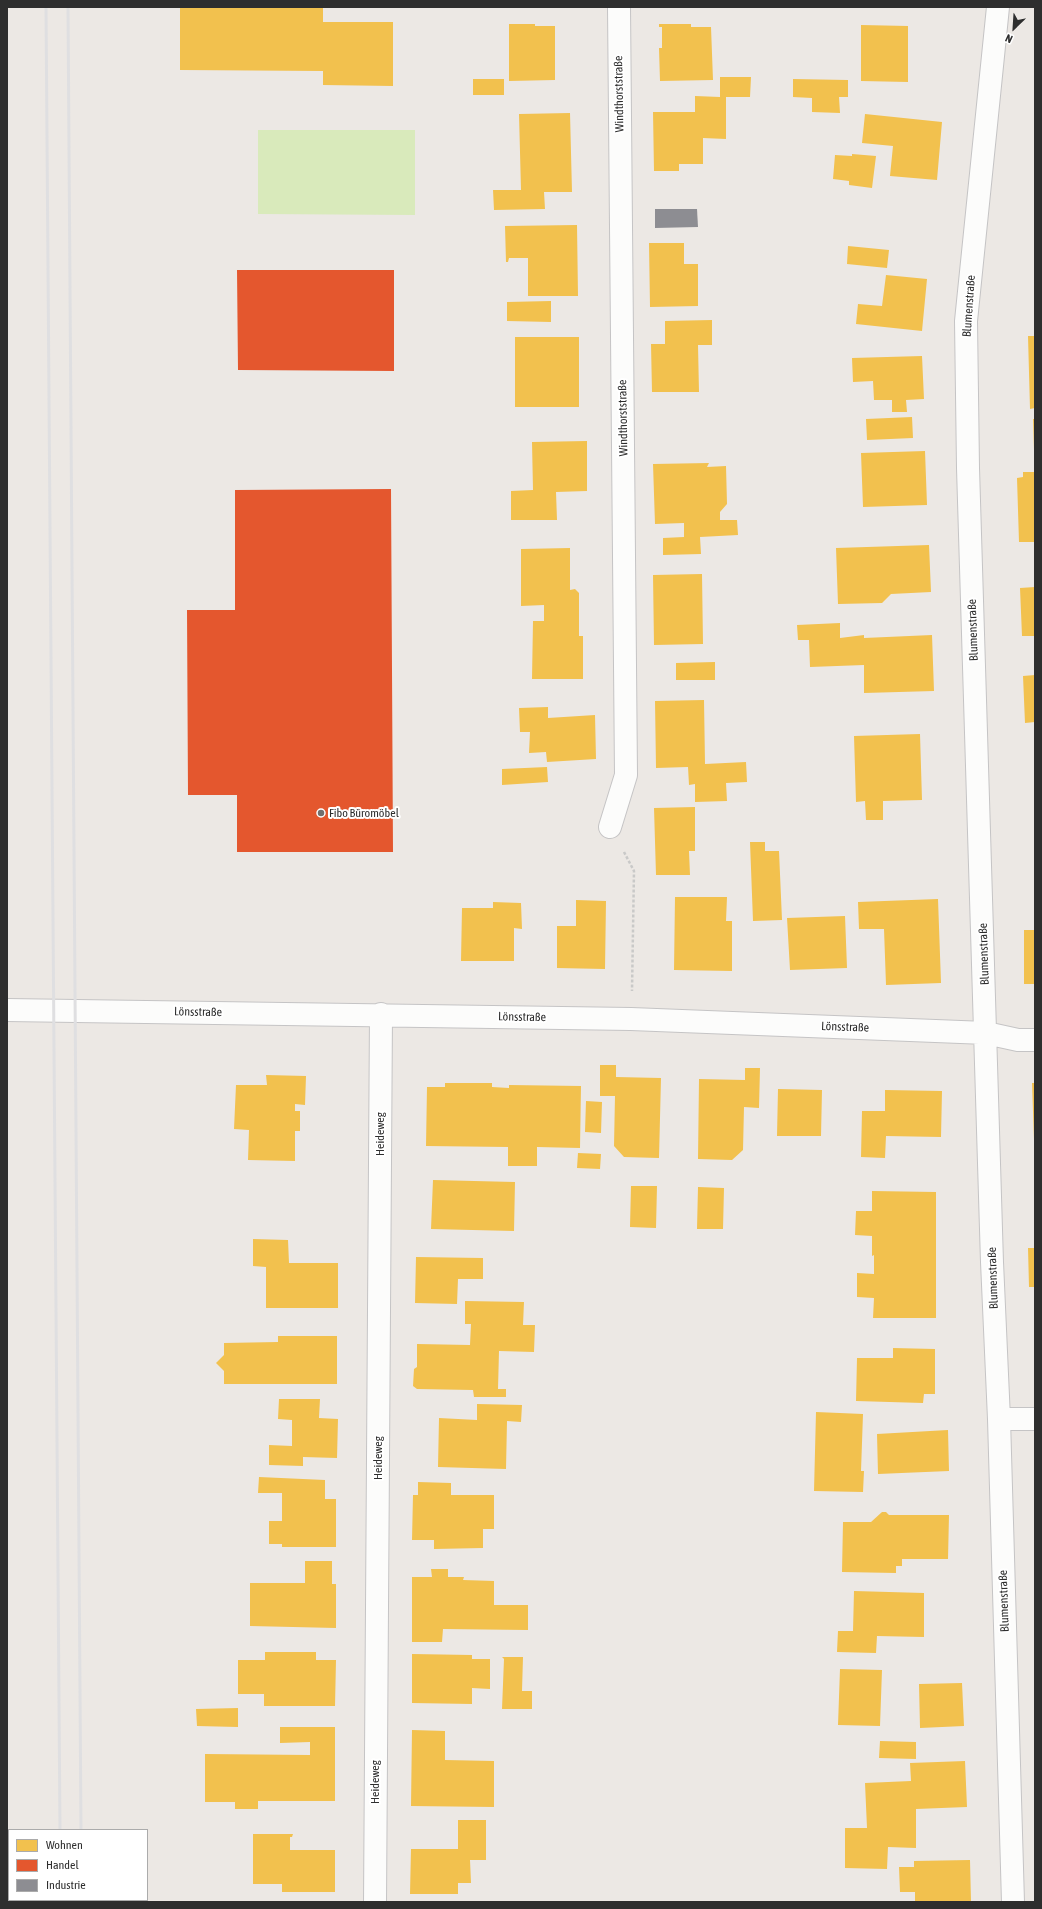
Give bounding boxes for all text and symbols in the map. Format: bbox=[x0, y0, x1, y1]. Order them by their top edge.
north arrow bbox=[994, 8, 1034, 48]
text: N bbox=[1003, 32, 1014, 46]
street label: Windthorststraße bbox=[611, 55, 627, 133]
street label: Blumenstraße bbox=[960, 274, 978, 338]
street label: Windthorststraße bbox=[615, 379, 631, 457]
street label: Blumenstraße bbox=[965, 599, 981, 661]
place label: Fibo Büromöbel bbox=[329, 806, 399, 820]
marker: Fibo Büromöbel bbox=[316, 808, 326, 818]
street label: Blumenstraße bbox=[976, 923, 992, 985]
street label: Lönsstraße bbox=[174, 1004, 222, 1020]
street label: Lönsstraße bbox=[498, 1009, 546, 1025]
street label: Lönsstraße bbox=[821, 1019, 869, 1035]
street label: Heideweg bbox=[373, 1112, 387, 1156]
street label: Blumenstraße bbox=[985, 1247, 1001, 1309]
street label: Heideweg bbox=[371, 1436, 385, 1480]
street label: Blumenstraße bbox=[996, 1570, 1012, 1632]
street label: Heideweg bbox=[368, 1760, 382, 1804]
legend bbox=[8, 1829, 148, 1901]
text: Wohnen bbox=[46, 1838, 83, 1852]
text: Handel bbox=[46, 1858, 79, 1872]
text: Industrie bbox=[46, 1878, 86, 1892]

